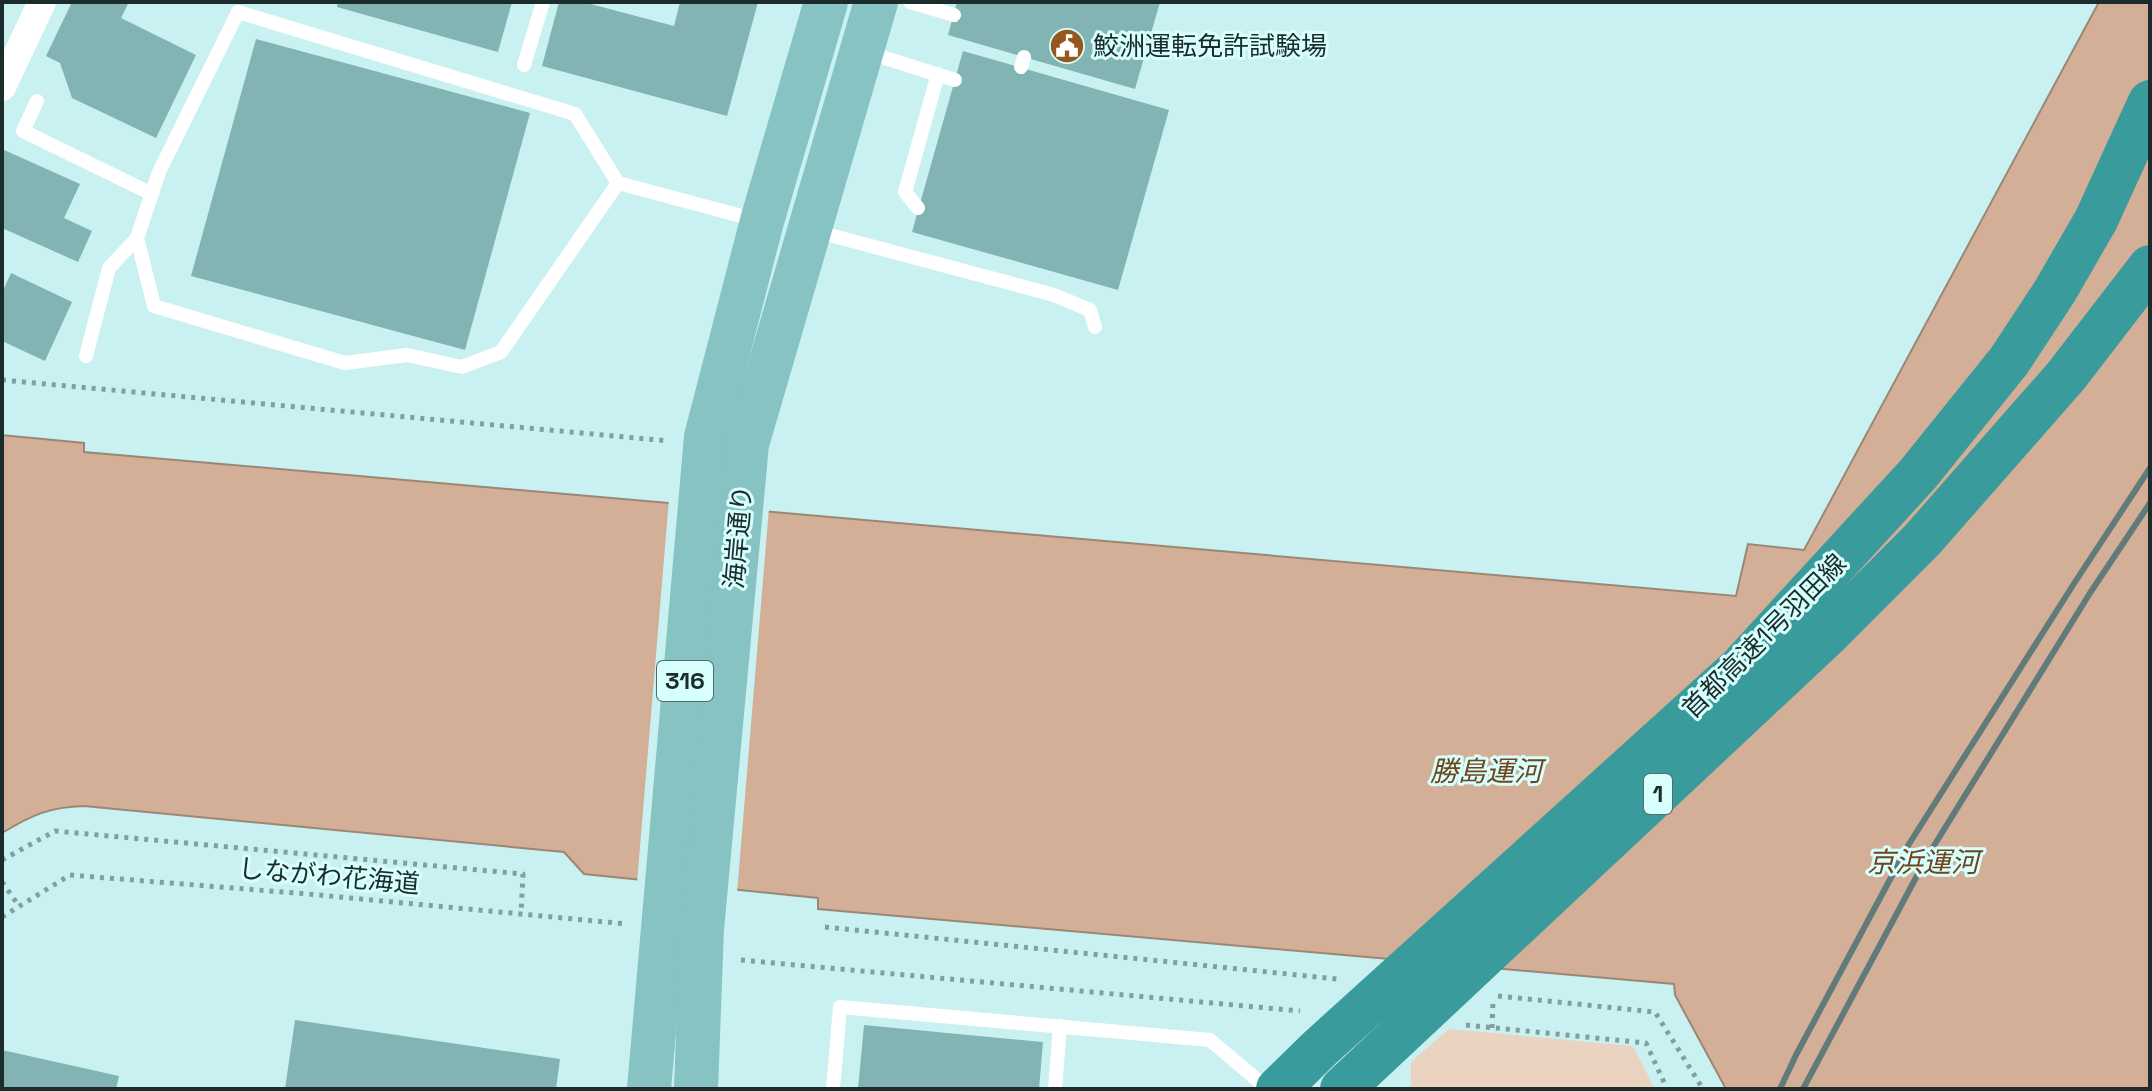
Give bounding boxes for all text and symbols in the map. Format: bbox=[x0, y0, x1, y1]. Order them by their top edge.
public building icon: 鮫洲運転免許試験場 bbox=[1048, 27, 1086, 65]
place label: 鮫洲運転免許試験場 bbox=[1093, 29, 1327, 63]
street label: 海岸通り bbox=[717, 484, 759, 590]
street label: 首都高速1号羽田線 bbox=[1675, 547, 1853, 725]
road number: 316 bbox=[657, 661, 713, 701]
water label: 勝島運河 bbox=[1430, 753, 1547, 789]
road number: 1 bbox=[1644, 774, 1672, 814]
water label: 京浜運河 bbox=[1867, 844, 1984, 880]
street label: しながわ花海道 bbox=[237, 851, 421, 901]

